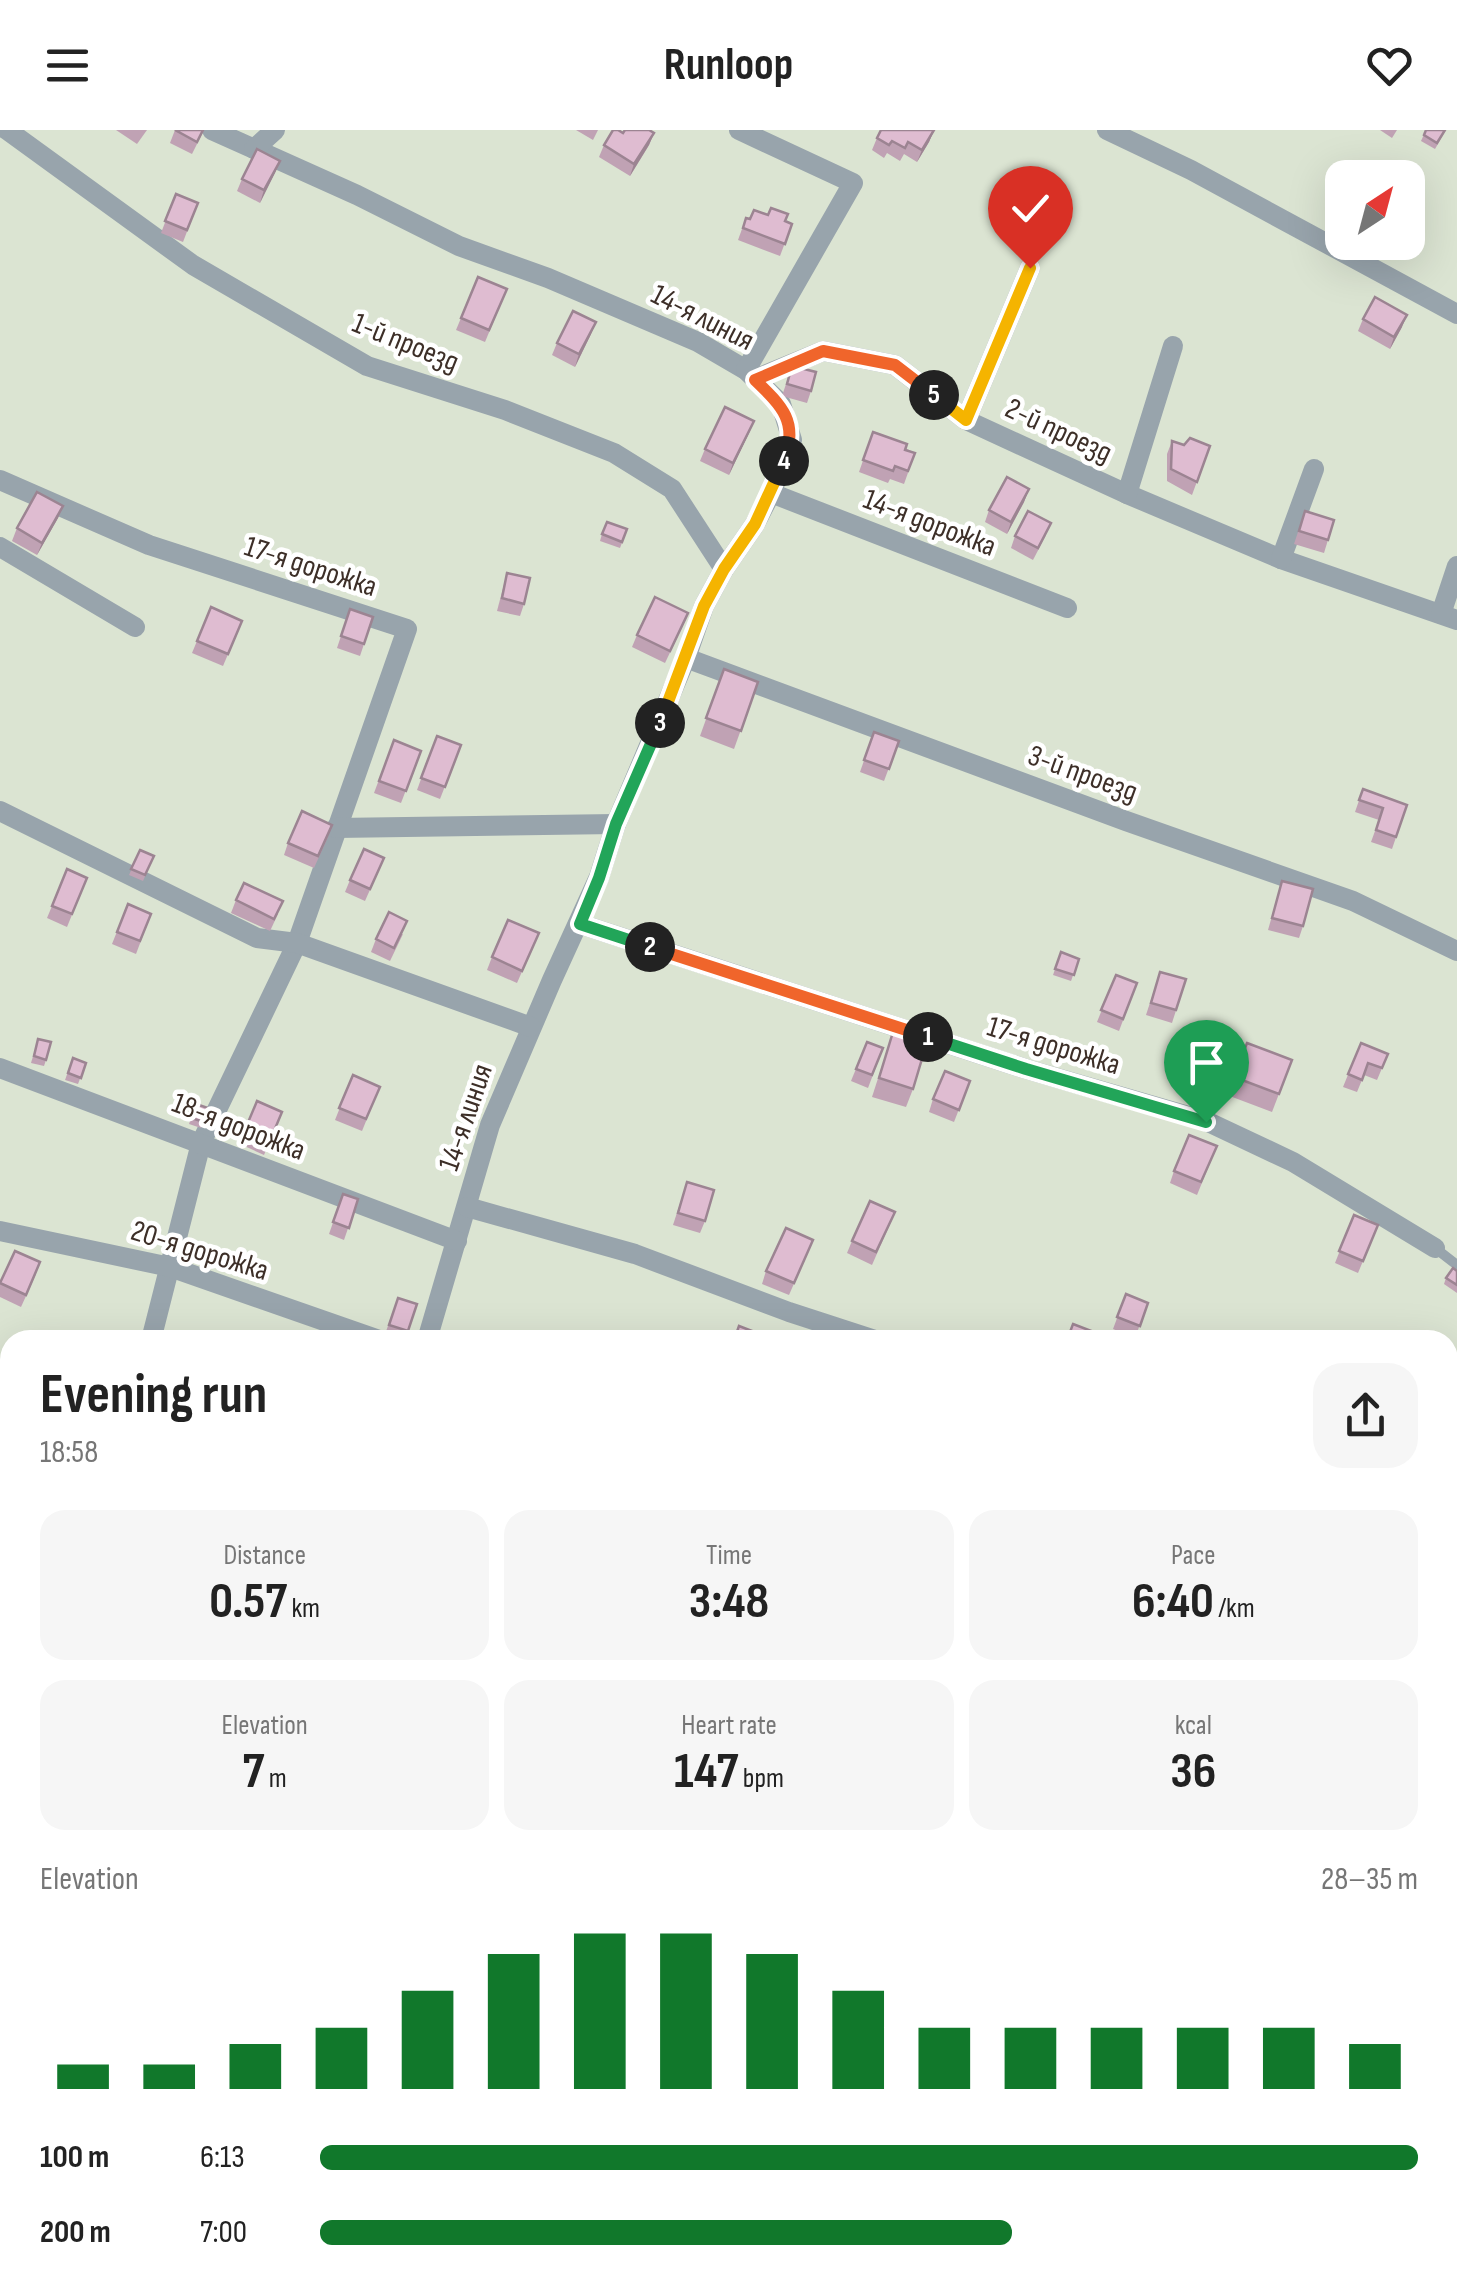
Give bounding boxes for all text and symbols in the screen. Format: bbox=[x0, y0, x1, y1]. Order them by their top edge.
icon: menu bbox=[40, 38, 95, 93]
text: Runloop bbox=[664, 38, 793, 93]
icon: heart bbox=[1362, 38, 1417, 93]
north arrow bbox=[1325, 160, 1425, 260]
map controls bbox=[1325, 160, 1425, 260]
pin bbox=[988, 166, 1073, 269]
icon: check bbox=[1003, 181, 1058, 236]
street label: 14-я линия bbox=[645, 277, 760, 359]
street label: 1-й проезд bbox=[347, 305, 464, 381]
pin: 5 bbox=[909, 370, 959, 420]
text: 5 bbox=[928, 378, 940, 411]
street label: 2-й проезд bbox=[999, 391, 1118, 471]
pin: 4 bbox=[759, 436, 809, 486]
text: 4 bbox=[777, 444, 791, 477]
street label: 14-я дорожка bbox=[858, 481, 1001, 565]
street label: 17-я дорожка bbox=[240, 529, 381, 605]
pin: 3 bbox=[635, 698, 685, 748]
text: 3 bbox=[654, 706, 666, 739]
street label: 3-й проезд bbox=[1023, 738, 1142, 810]
pin: 2 bbox=[625, 922, 675, 972]
text: 2 bbox=[644, 930, 656, 963]
street label: 17-я дорожка bbox=[983, 1009, 1125, 1083]
pin: 1 bbox=[903, 1012, 953, 1062]
text: 1 bbox=[923, 1020, 933, 1053]
pin bbox=[1164, 1020, 1249, 1123]
icon: arrive bbox=[1179, 1035, 1234, 1090]
street label: 14-я линия bbox=[431, 1059, 501, 1175]
street label: 18-я дорожка bbox=[167, 1085, 310, 1169]
street label: 20-я дорожка bbox=[127, 1213, 273, 1289]
text: Evening run bbox=[40, 1362, 267, 1429]
button: share bbox=[1313, 1363, 1418, 1468]
text: 18:58 bbox=[40, 1433, 98, 1472]
text: Distance bbox=[223, 1539, 306, 1572]
text: Time bbox=[706, 1539, 752, 1572]
text: Pace bbox=[1171, 1539, 1216, 1572]
text: 0.57 bbox=[209, 1572, 287, 1632]
text: 3:48 bbox=[689, 1572, 769, 1632]
text: 6:40 bbox=[1132, 1572, 1214, 1632]
text: km bbox=[287, 1592, 320, 1625]
text: /km bbox=[1214, 1592, 1255, 1625]
text: Elevation bbox=[221, 1709, 308, 1742]
text: Heart rate bbox=[681, 1709, 777, 1742]
text: kcal bbox=[1175, 1709, 1212, 1742]
text: 7 bbox=[243, 1742, 264, 1802]
text: 147 bbox=[674, 1742, 738, 1802]
text: 36 bbox=[1170, 1742, 1216, 1802]
text: m bbox=[264, 1762, 287, 1795]
text: bpm bbox=[738, 1762, 784, 1795]
text: Elevation bbox=[40, 1860, 139, 1899]
text: 28–35 m bbox=[1321, 1860, 1418, 1899]
text: 100 m bbox=[40, 2138, 109, 2177]
text: 6:13 bbox=[200, 2138, 245, 2177]
text: 200 m bbox=[40, 2213, 111, 2252]
text: 7:00 bbox=[200, 2213, 247, 2252]

